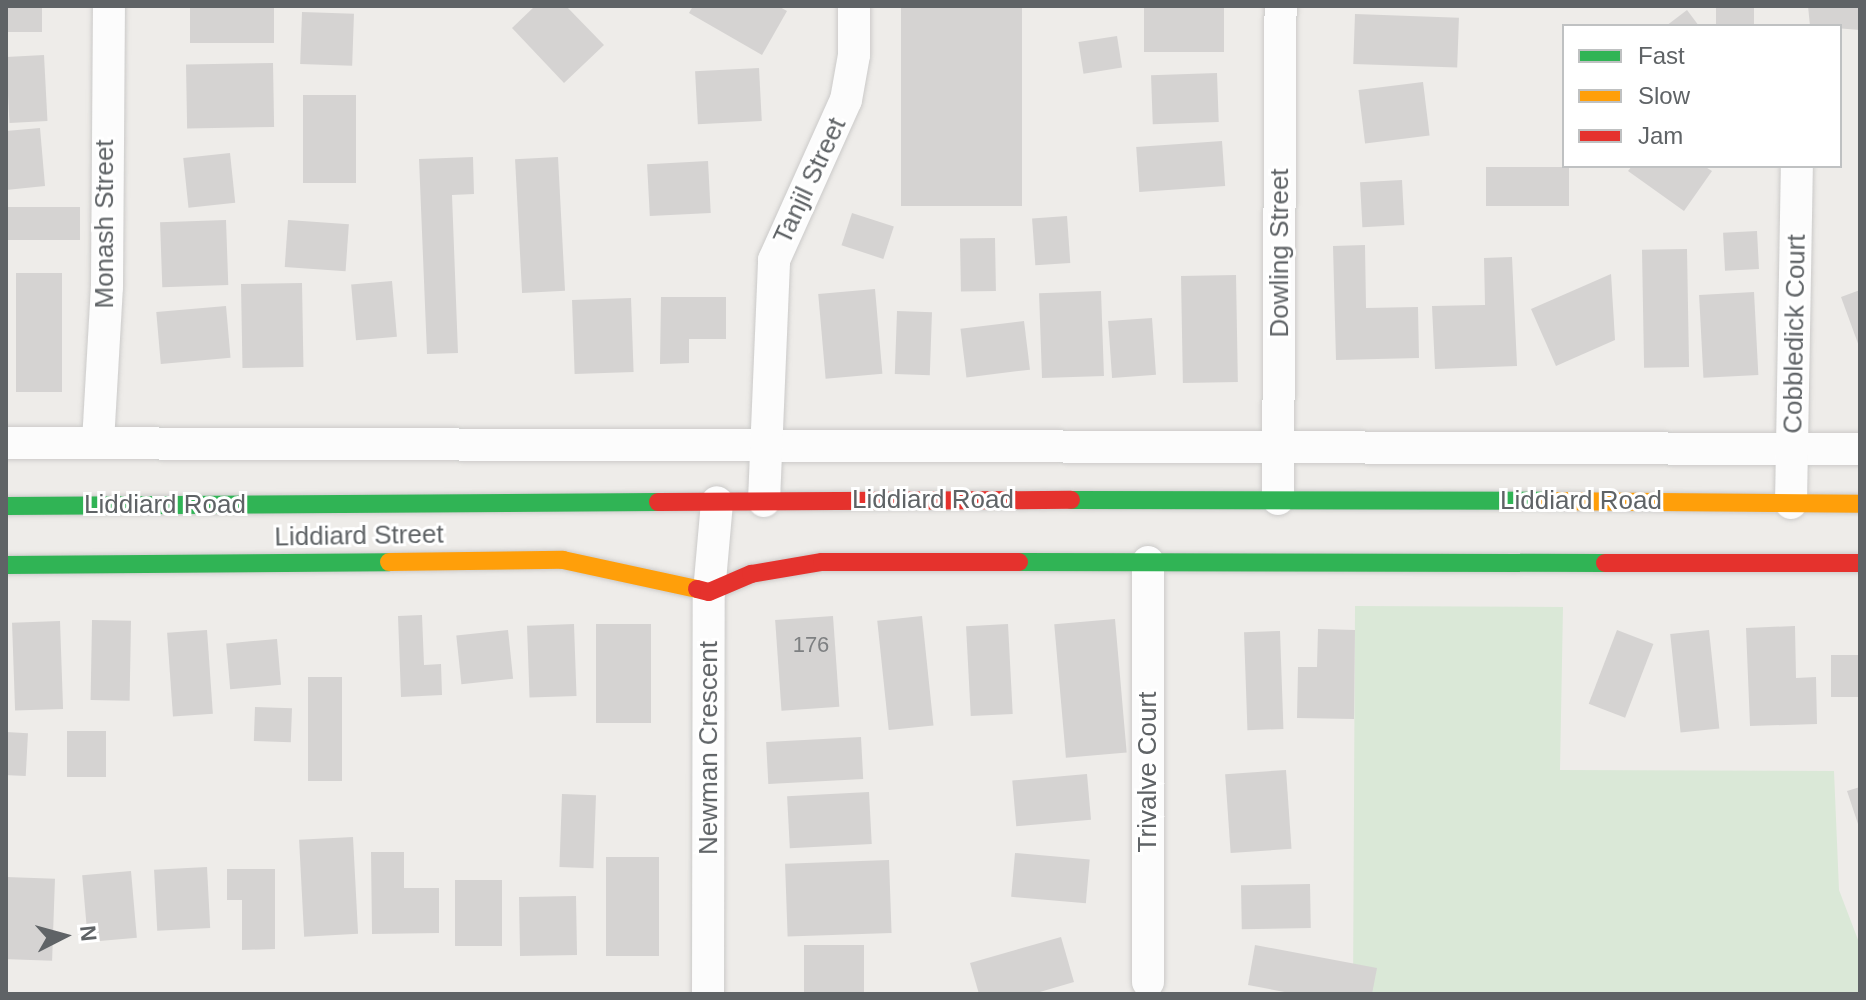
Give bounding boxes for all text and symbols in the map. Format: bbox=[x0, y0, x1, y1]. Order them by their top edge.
legend bbox=[1562, 24, 1842, 168]
text: Fast bbox=[1638, 42, 1685, 69]
text: Slow bbox=[1638, 82, 1690, 109]
street label: Tanjil Street bbox=[767, 113, 853, 249]
text: Jam bbox=[1638, 122, 1683, 149]
street label: Monash Street bbox=[89, 139, 121, 309]
street label: Dowling Street bbox=[1264, 168, 1296, 338]
street label: Cobbledick Court bbox=[1778, 234, 1812, 434]
street label: Liddiard Road bbox=[852, 484, 1014, 516]
street label: Liddiard Road bbox=[1500, 485, 1662, 517]
street label: Liddiard Road bbox=[84, 489, 246, 521]
street label: Liddiard Street bbox=[274, 519, 444, 553]
house number: 176 bbox=[793, 632, 829, 658]
street label: Newman Crescent bbox=[693, 641, 725, 855]
street label: Trivalve Court bbox=[1132, 692, 1164, 852]
north arrow bbox=[24, 896, 104, 976]
text: N bbox=[75, 924, 102, 943]

